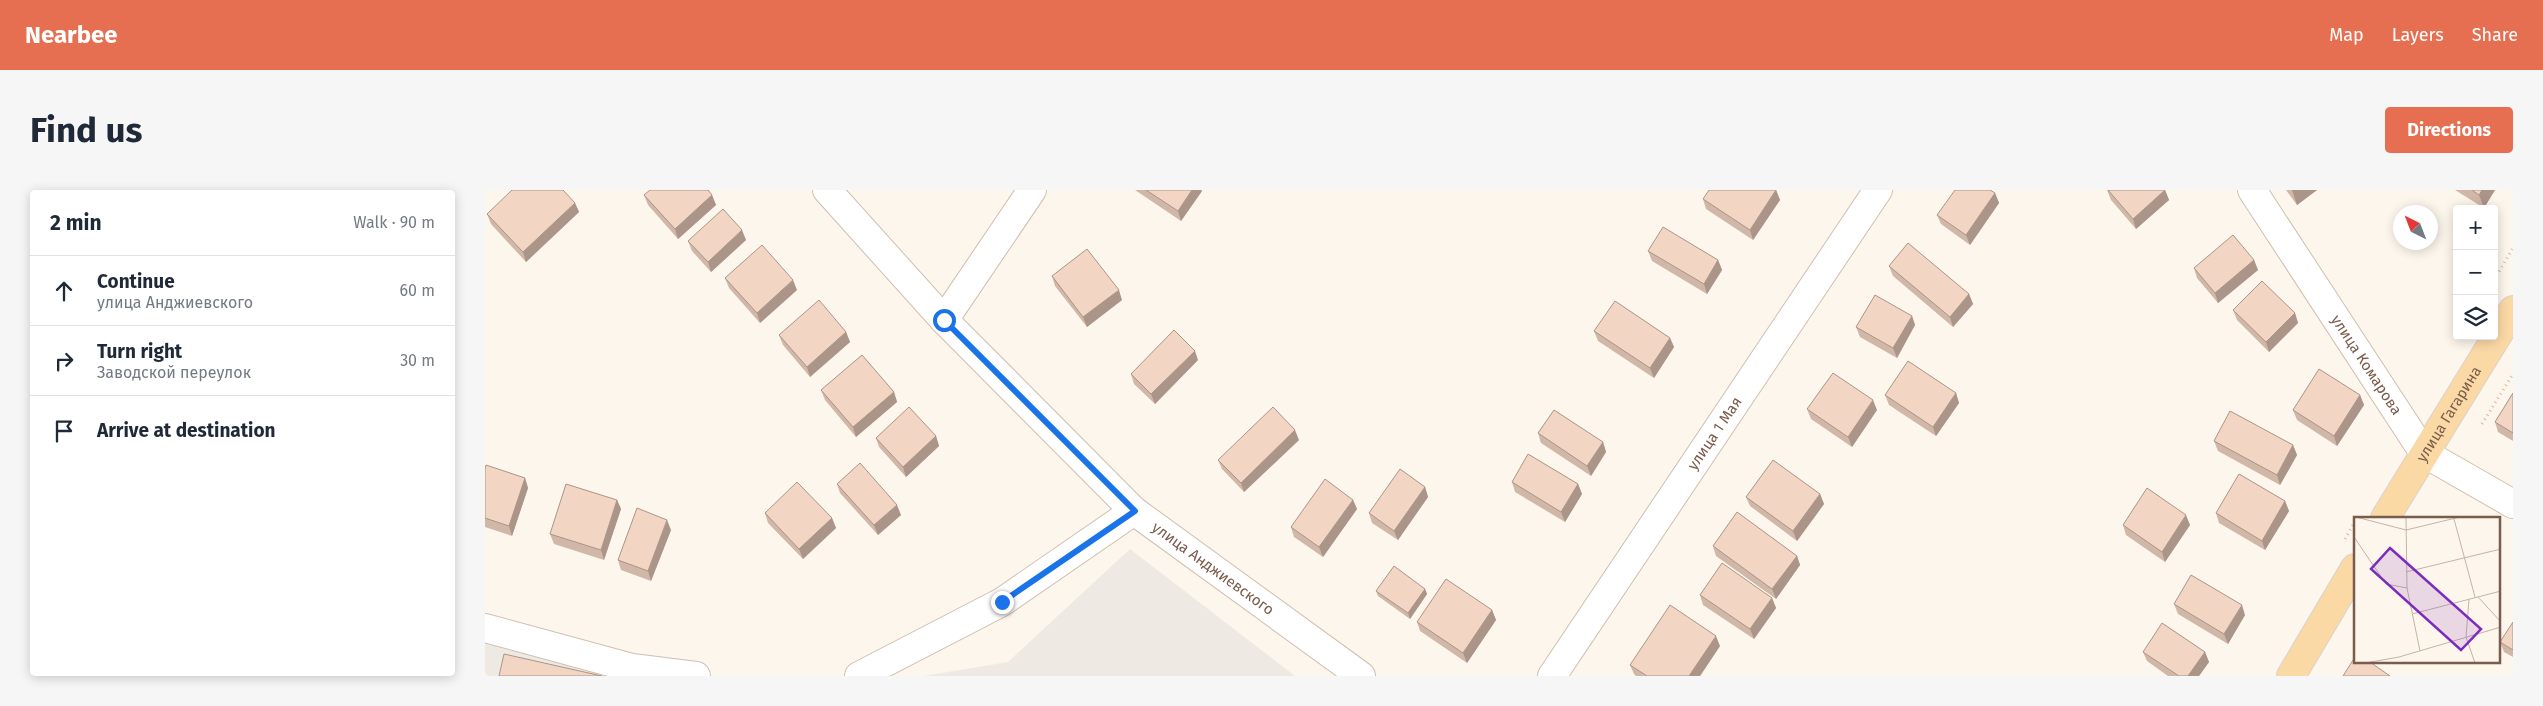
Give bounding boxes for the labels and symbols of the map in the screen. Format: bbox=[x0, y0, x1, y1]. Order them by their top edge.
north arrow bbox=[2393, 205, 2438, 250]
route start bbox=[933, 309, 956, 332]
street label: улица Комарова bbox=[2327, 312, 2406, 418]
street label: улица Гагарина bbox=[2413, 363, 2485, 465]
street label: улица 1 Мая bbox=[1684, 393, 1746, 474]
inset map bbox=[2354, 517, 2501, 663]
street label: улица Анджиевского bbox=[1148, 518, 1278, 619]
route end bbox=[991, 591, 1014, 614]

